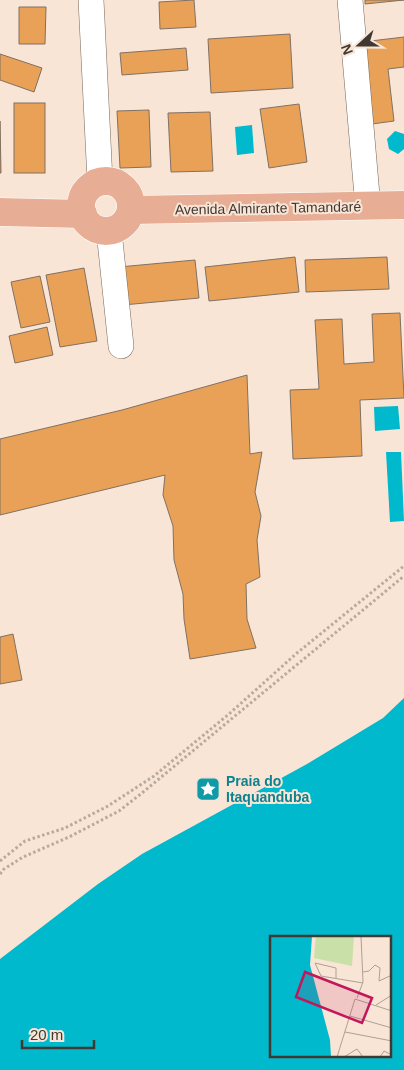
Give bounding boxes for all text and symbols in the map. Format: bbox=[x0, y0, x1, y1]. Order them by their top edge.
north arrow bbox=[334, 20, 384, 70]
text: N bbox=[338, 42, 356, 57]
street label: Avenida Almirante Tamandaré bbox=[175, 198, 361, 218]
place label: Praia do Itaquanduba bbox=[226, 773, 309, 805]
place icon: Praia do Itaquanduba bbox=[195, 776, 221, 802]
inset map bbox=[270, 936, 392, 1058]
scale bar bbox=[22, 1018, 95, 1050]
text: 20 m bbox=[30, 1026, 63, 1043]

